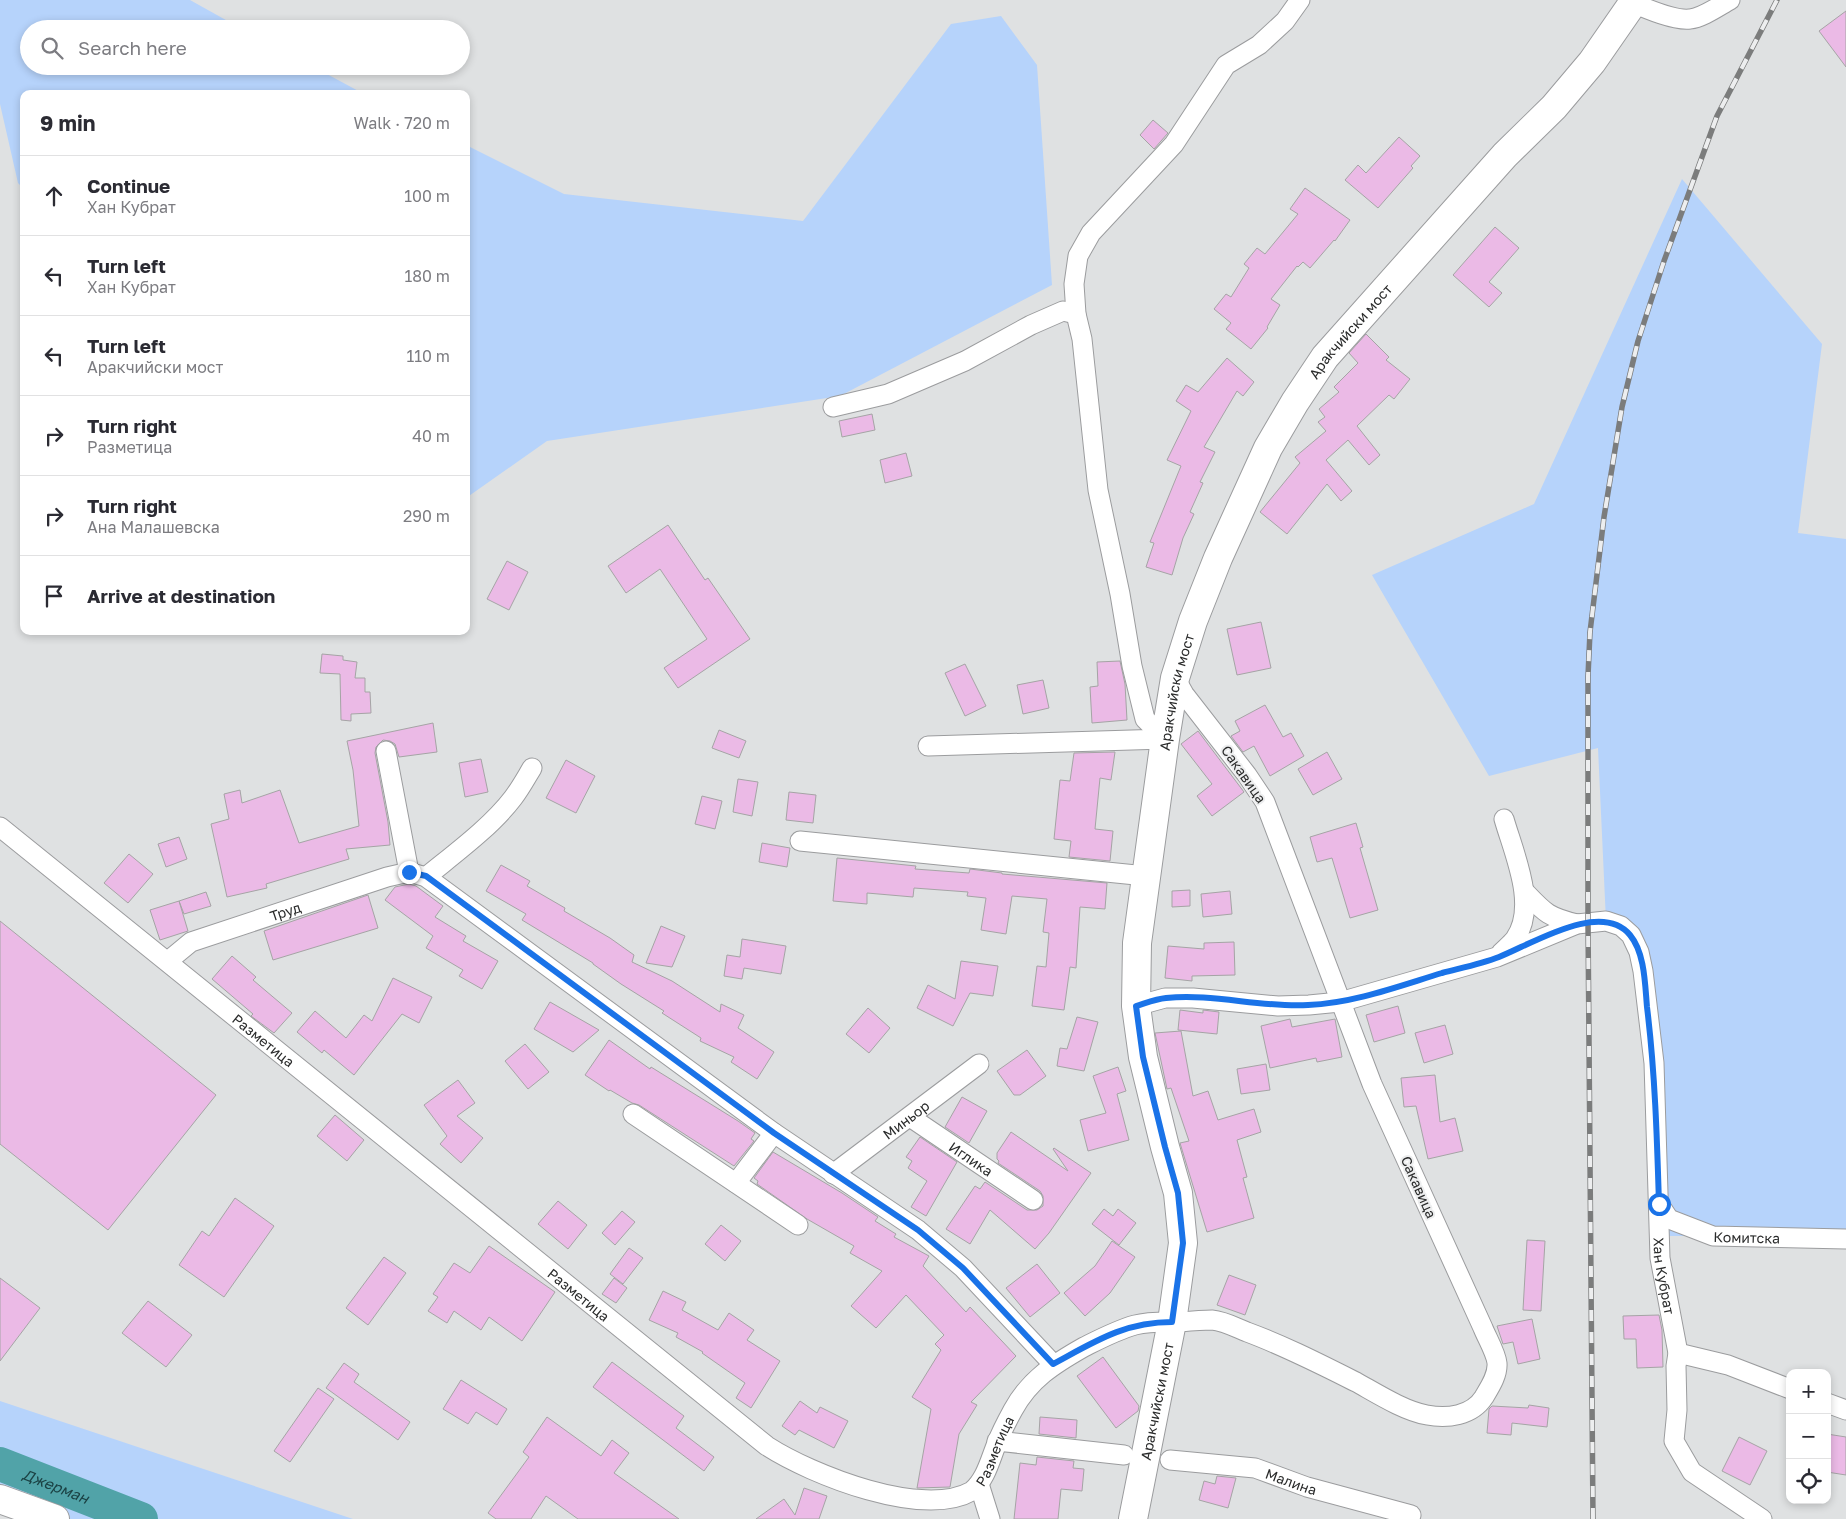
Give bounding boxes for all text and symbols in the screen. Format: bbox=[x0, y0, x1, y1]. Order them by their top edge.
search box bbox=[20, 20, 470, 75]
icon: search bbox=[38, 34, 66, 62]
text: Search here bbox=[78, 36, 187, 59]
text: 9 min bbox=[40, 110, 95, 136]
text: Walk · 720 m bbox=[353, 113, 450, 133]
text: Continue bbox=[87, 174, 170, 197]
icon: ahead bbox=[40, 182, 68, 210]
text: 100 m bbox=[404, 186, 450, 206]
text: Хан Кубрат bbox=[87, 197, 176, 217]
text: Turn left bbox=[87, 254, 166, 277]
icon: left bbox=[40, 262, 68, 290]
text: 180 m bbox=[404, 266, 450, 286]
text: Хан Кубрат bbox=[87, 277, 176, 297]
street label: Аракчийски мост bbox=[1305, 280, 1395, 382]
text: Turn left bbox=[87, 334, 166, 357]
icon: left bbox=[40, 342, 68, 370]
text: 110 m bbox=[406, 346, 450, 366]
text: Аракчийски мост bbox=[87, 357, 223, 377]
text: Turn right bbox=[87, 414, 177, 437]
icon: right bbox=[40, 422, 68, 450]
text: 40 m bbox=[412, 426, 450, 446]
text: Разметица bbox=[87, 437, 172, 457]
text: Turn right bbox=[87, 494, 177, 517]
icon: right bbox=[40, 502, 68, 530]
text: 290 m bbox=[403, 506, 450, 526]
text: Ана Малашевска bbox=[87, 517, 220, 537]
icon: arrive bbox=[40, 582, 68, 610]
text: Arrive at destination bbox=[87, 584, 275, 607]
street label: Аракчийски мост bbox=[1155, 631, 1197, 751]
street label: Сакавица bbox=[1218, 742, 1270, 806]
route end bbox=[398, 861, 421, 884]
street label: Труд bbox=[267, 898, 303, 924]
street label: Разметица bbox=[229, 1010, 298, 1070]
street label: Миньор bbox=[879, 1096, 932, 1142]
street label: Иглика bbox=[946, 1138, 996, 1179]
street label: Сакавица bbox=[1398, 1153, 1440, 1221]
route start bbox=[1648, 1193, 1671, 1216]
street label: Комитска bbox=[1713, 1228, 1780, 1246]
street label: Хан Кубрат bbox=[1651, 1237, 1679, 1316]
street label: Разметица bbox=[545, 1264, 613, 1324]
street label: Аракчийски мост bbox=[1136, 1341, 1176, 1462]
map controls bbox=[1786, 1369, 1831, 1504]
button: + bbox=[1786, 1369, 1831, 1414]
street label: Разметица bbox=[971, 1413, 1017, 1489]
button: − bbox=[1786, 1414, 1831, 1459]
button: locate bbox=[1786, 1459, 1831, 1504]
water label: Джерман bbox=[19, 1464, 92, 1507]
street label: Малина bbox=[1263, 1464, 1319, 1498]

